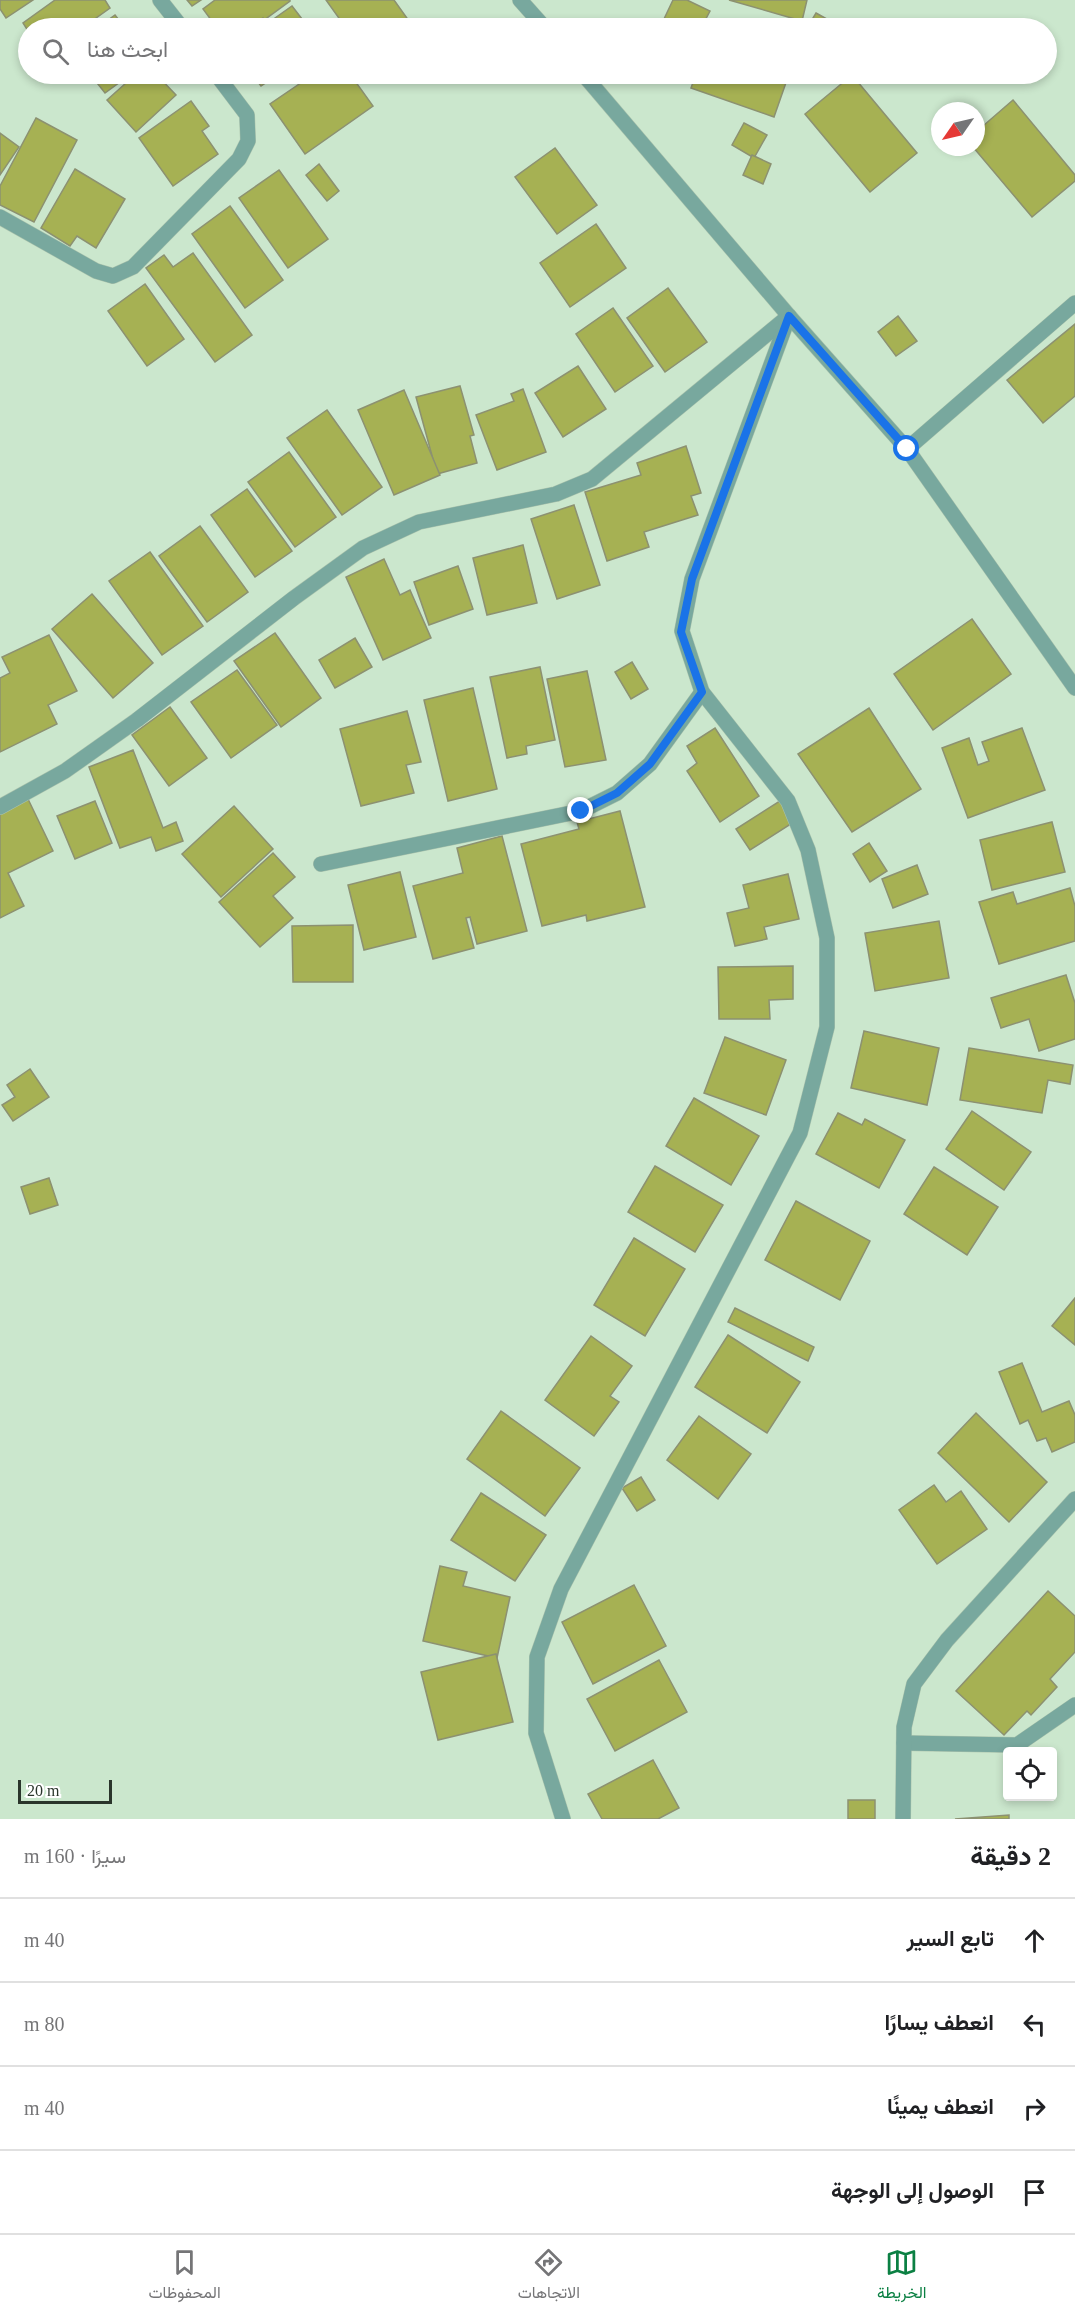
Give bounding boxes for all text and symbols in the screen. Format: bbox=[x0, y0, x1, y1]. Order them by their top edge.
search box bbox=[18, 18, 1057, 84]
icon: search bbox=[39, 35, 72, 68]
text: ابحث هنا bbox=[87, 37, 168, 62]
north arrow bbox=[931, 102, 985, 156]
route start bbox=[893, 435, 919, 461]
route end bbox=[567, 797, 593, 823]
map controls bbox=[1003, 1747, 1057, 1801]
button: locate bbox=[1003, 1747, 1057, 1801]
scale bar bbox=[18, 1777, 112, 1804]
text: 20 m bbox=[27, 1782, 59, 1799]
text: 2 دقيقة bbox=[970, 1842, 1051, 1871]
text: سيرًا · 160 m bbox=[24, 1845, 126, 1867]
icon: ahead bbox=[1018, 1924, 1051, 1957]
text: تابع السير bbox=[906, 1926, 994, 1951]
text: 40 m bbox=[24, 1929, 65, 1951]
icon: left bbox=[1018, 2008, 1051, 2041]
text: انعطف يسارًا bbox=[884, 2010, 994, 2035]
text: 80 m bbox=[24, 2013, 65, 2035]
icon: right bbox=[1018, 2092, 1051, 2125]
text: انعطف يمينًا bbox=[887, 2094, 994, 2119]
text: 40 m bbox=[24, 2097, 65, 2119]
icon: arrive bbox=[1018, 2176, 1051, 2209]
text: الوصول إلى الوجهة bbox=[831, 2178, 994, 2203]
tab: المحفوظات bbox=[149, 2246, 221, 2307]
tab: الاتجاهات bbox=[518, 2246, 580, 2307]
tab: الخريطة bbox=[877, 2246, 926, 2307]

